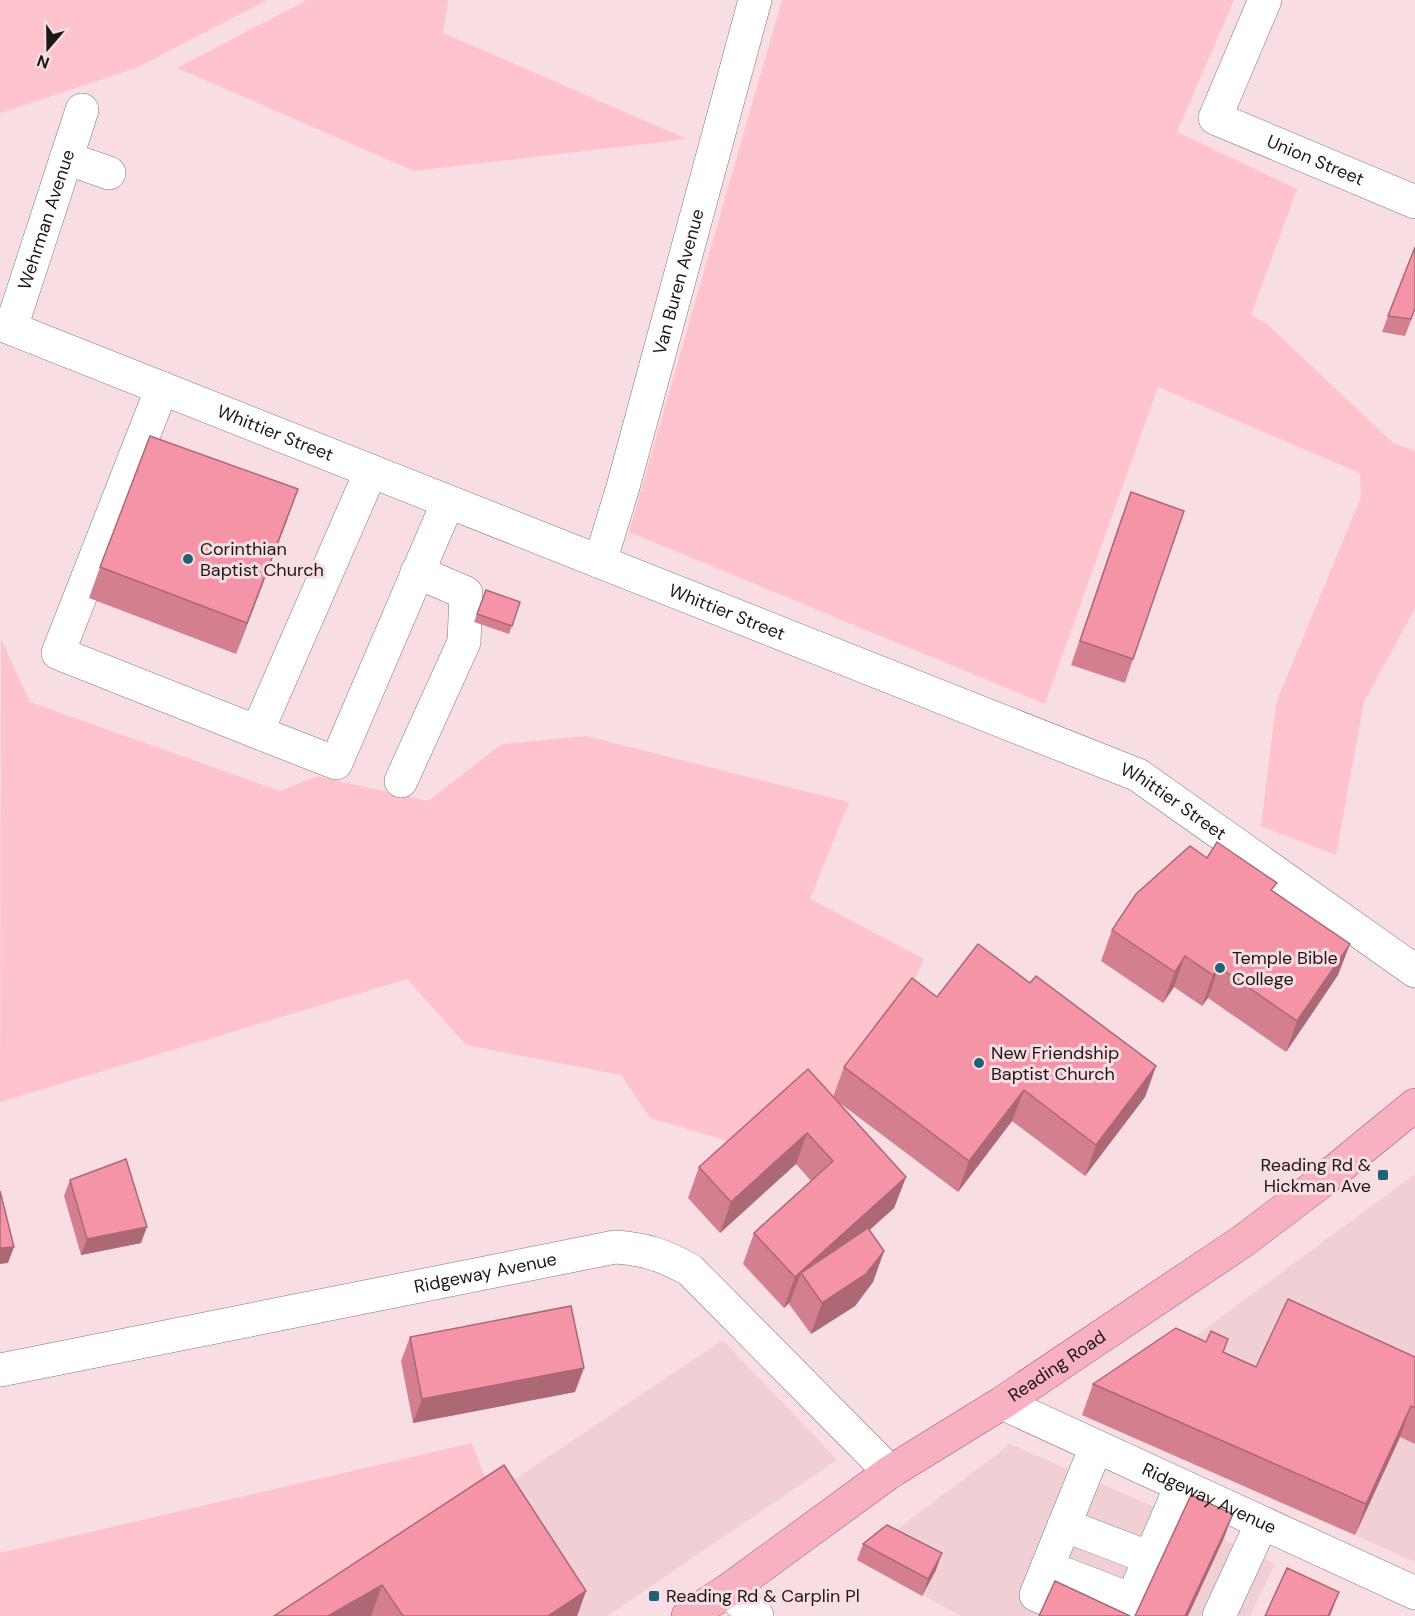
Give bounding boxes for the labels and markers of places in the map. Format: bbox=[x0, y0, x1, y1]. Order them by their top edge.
place label: Corinthian Baptist Church bbox=[200, 537, 324, 582]
marker: Corinthian Baptist Church bbox=[181, 552, 195, 566]
place label: Temple Bible College bbox=[1232, 946, 1338, 991]
marker: Temple Bible College bbox=[1213, 961, 1227, 975]
place label: New Friendship Baptist Church bbox=[991, 1041, 1119, 1086]
marker: New Friendship Baptist Church bbox=[972, 1056, 986, 1070]
place label: Reading Rd & Hickman Ave bbox=[1261, 1153, 1371, 1198]
marker: Reading Rd & Hickman Ave bbox=[1376, 1168, 1390, 1182]
place label: Reading Rd & Carplin Pl bbox=[666, 1584, 860, 1608]
marker: Reading Rd & Carplin Pl bbox=[647, 1589, 661, 1603]

